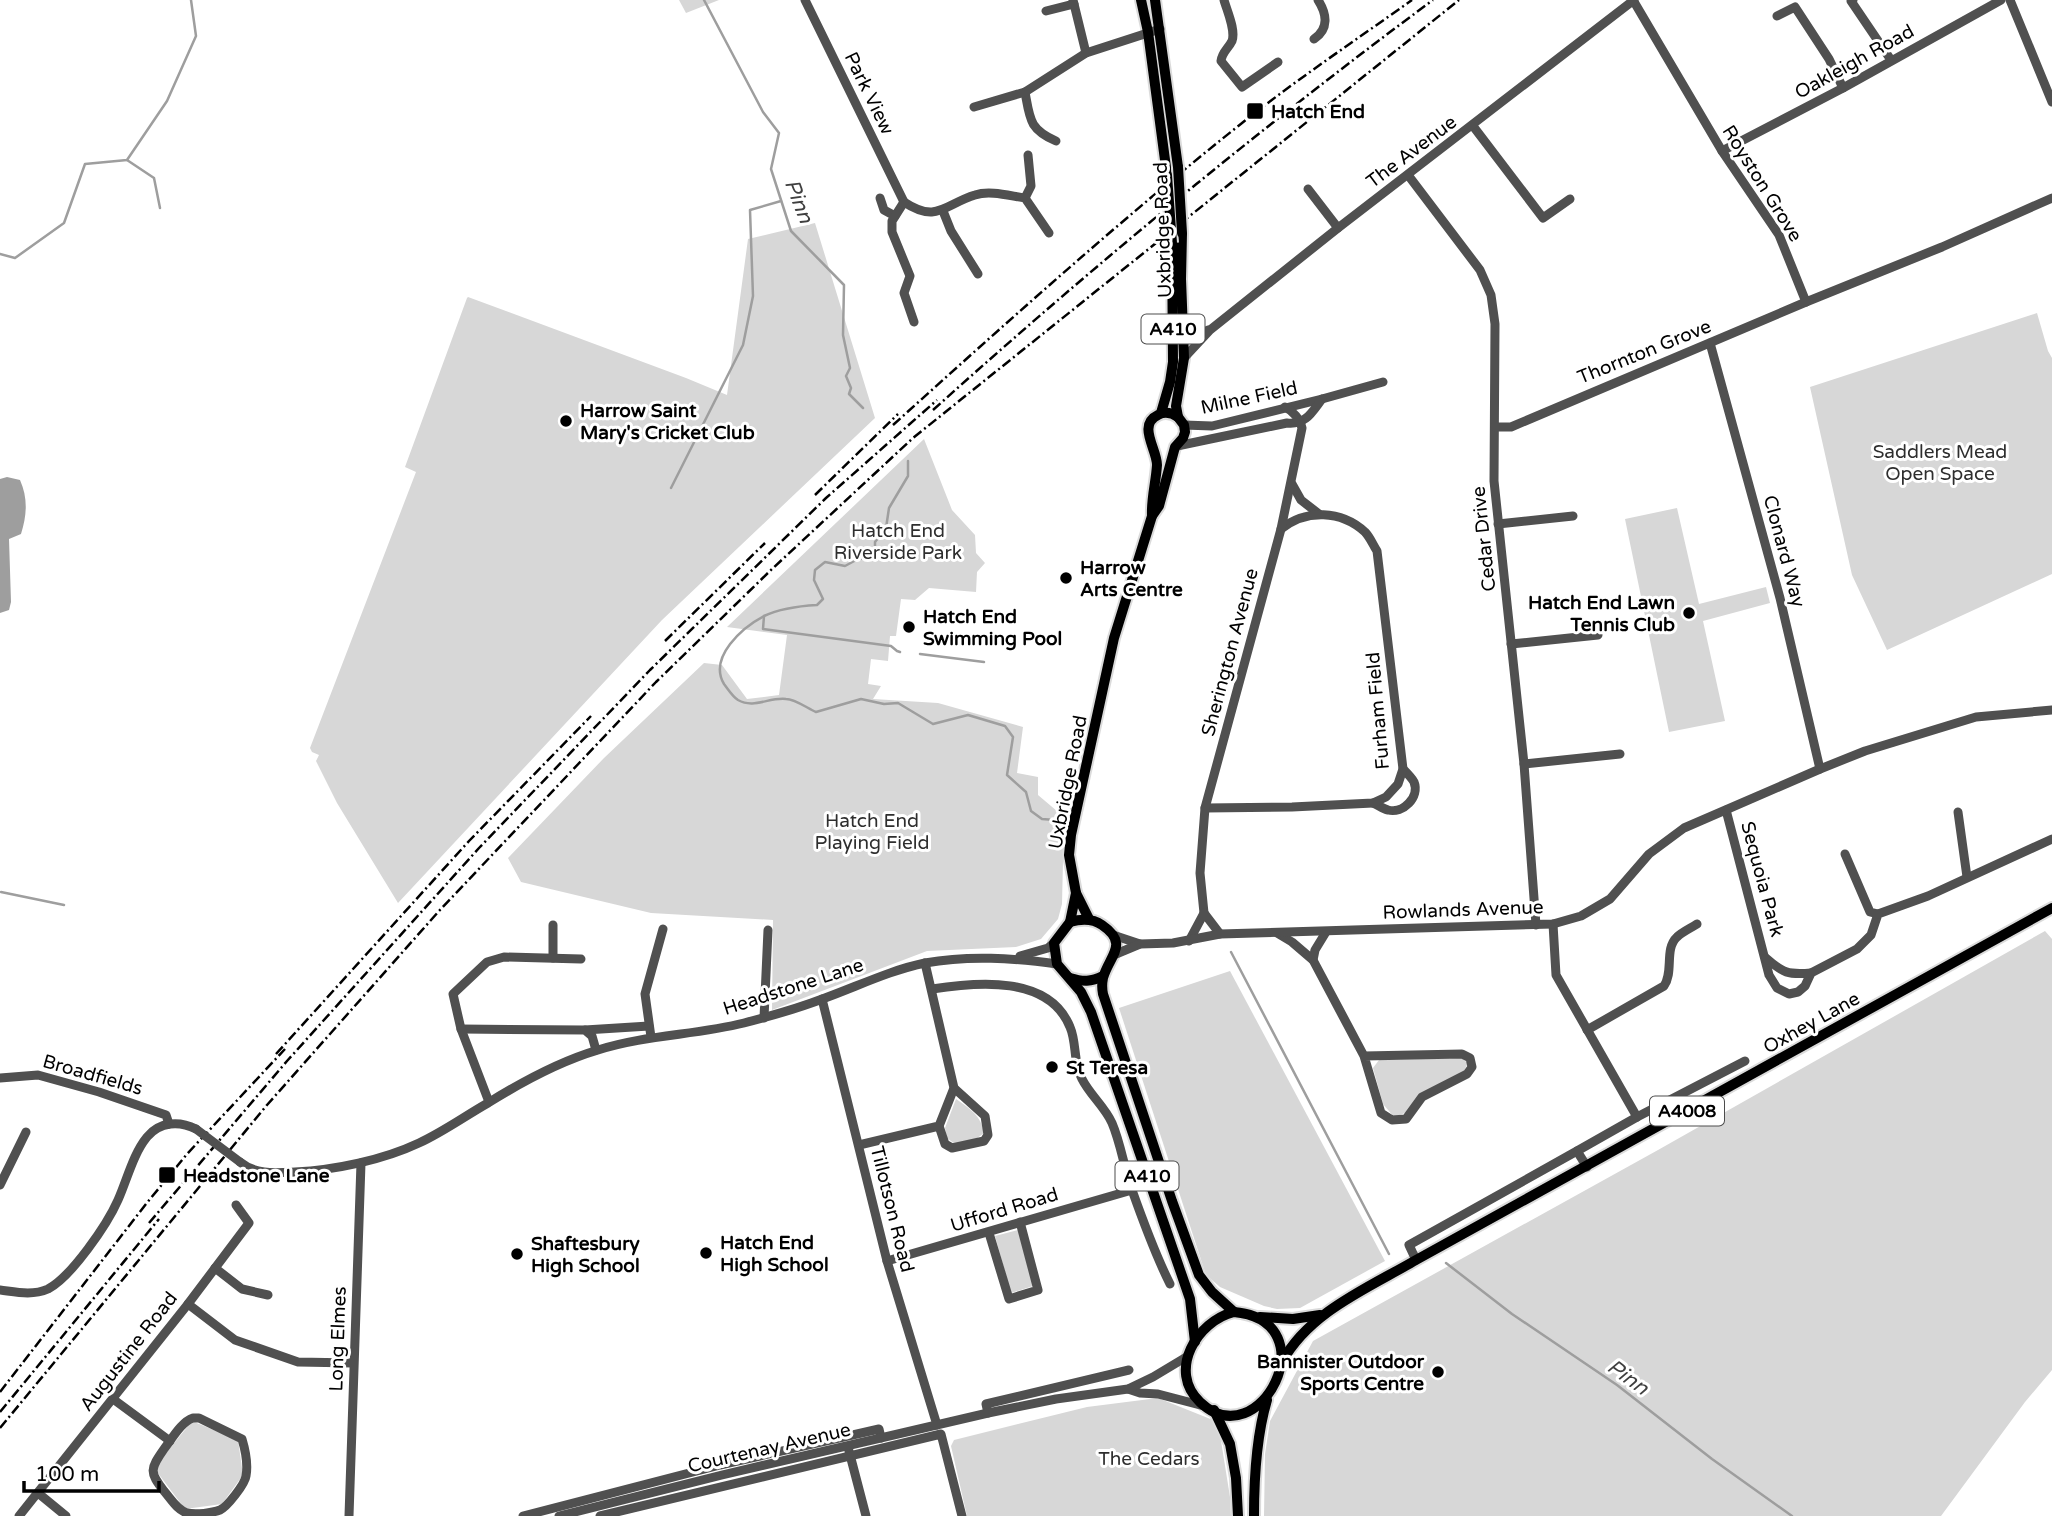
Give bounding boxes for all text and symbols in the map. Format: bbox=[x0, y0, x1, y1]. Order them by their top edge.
street label: Oakleigh Road bbox=[1791, 20, 1918, 104]
street label: Park View bbox=[840, 49, 898, 138]
marker: Hatch End bbox=[1245, 101, 1265, 121]
place label: Hatch End bbox=[1271, 101, 1365, 123]
street label: The Avenue bbox=[1362, 111, 1461, 193]
street label: Royston Grove bbox=[1718, 121, 1807, 246]
street label: Uxbridge Road bbox=[1150, 162, 1176, 298]
water label: Pinn bbox=[779, 176, 819, 228]
road number: A410 bbox=[1142, 314, 1204, 344]
street label: Thornton Grove bbox=[1574, 315, 1714, 389]
street label: Milne Field bbox=[1199, 377, 1300, 419]
place label: Harrow Saint Mary's Cricket Club bbox=[580, 400, 755, 445]
marker: Harrow Saint Mary's Cricket Club bbox=[558, 413, 574, 429]
park label: Saddlers Mead Open Space bbox=[1873, 441, 2007, 485]
street label: Cedar Drive bbox=[1468, 485, 1500, 592]
street label: Clonard Way bbox=[1759, 493, 1810, 610]
park label: Hatch End Riverside Park bbox=[834, 520, 962, 564]
place label: Harrow Arts Centre bbox=[1080, 557, 1183, 601]
street label: Sherington Avenue bbox=[1197, 566, 1263, 738]
marker: Harrow Arts Centre bbox=[1058, 570, 1074, 586]
place label: Hatch End Lawn Tennis Club bbox=[1528, 592, 1675, 636]
marker: Hatch End Lawn Tennis Club bbox=[1681, 605, 1697, 621]
place label: Hatch End Swimming Pool bbox=[923, 606, 1062, 651]
marker: Hatch End Swimming Pool bbox=[901, 619, 917, 635]
street label: Furham Field bbox=[1362, 651, 1394, 771]
street label: Uxbridge Road bbox=[1044, 713, 1092, 851]
park label: Hatch End Playing Field bbox=[815, 810, 929, 854]
street label: Sequoia Park bbox=[1736, 819, 1788, 939]
street label: Rowlands Avenue bbox=[1382, 896, 1544, 924]
street label: Headstone Lane bbox=[720, 954, 866, 1020]
street label: Oxhey Lane bbox=[1759, 987, 1864, 1058]
street label: Broadfields bbox=[40, 1050, 145, 1100]
place label: St Teresa bbox=[1066, 1057, 1148, 1079]
marker: St Teresa bbox=[1044, 1059, 1060, 1075]
road number: A4008 bbox=[1650, 1096, 1724, 1126]
street label: Tillotson Road bbox=[866, 1144, 918, 1275]
road number: A410 bbox=[1116, 1162, 1178, 1190]
marker: Headstone Lane bbox=[157, 1165, 177, 1185]
place label: Headstone Lane bbox=[183, 1165, 330, 1187]
street label: Ufford Road bbox=[948, 1183, 1061, 1237]
place label: Hatch End High School bbox=[720, 1232, 829, 1277]
place label: Shaftesbury High School bbox=[531, 1233, 640, 1278]
marker: Hatch End High School bbox=[698, 1245, 714, 1261]
marker: Shaftesbury High School bbox=[509, 1246, 525, 1262]
street label: Long Elmes bbox=[325, 1286, 351, 1392]
street label: Augustine Road bbox=[75, 1288, 182, 1416]
place label: Bannister Outdoor Sports Centre bbox=[1257, 1351, 1425, 1396]
water label: Pinn bbox=[1602, 1354, 1654, 1401]
marker: Bannister Outdoor Sports Centre bbox=[1430, 1364, 1446, 1380]
street label: Courtenay Avenue bbox=[686, 1419, 853, 1477]
park label: The Cedars bbox=[1098, 1448, 1200, 1470]
scale bar bbox=[24, 1450, 159, 1494]
text: 100 m bbox=[35, 1462, 99, 1487]

